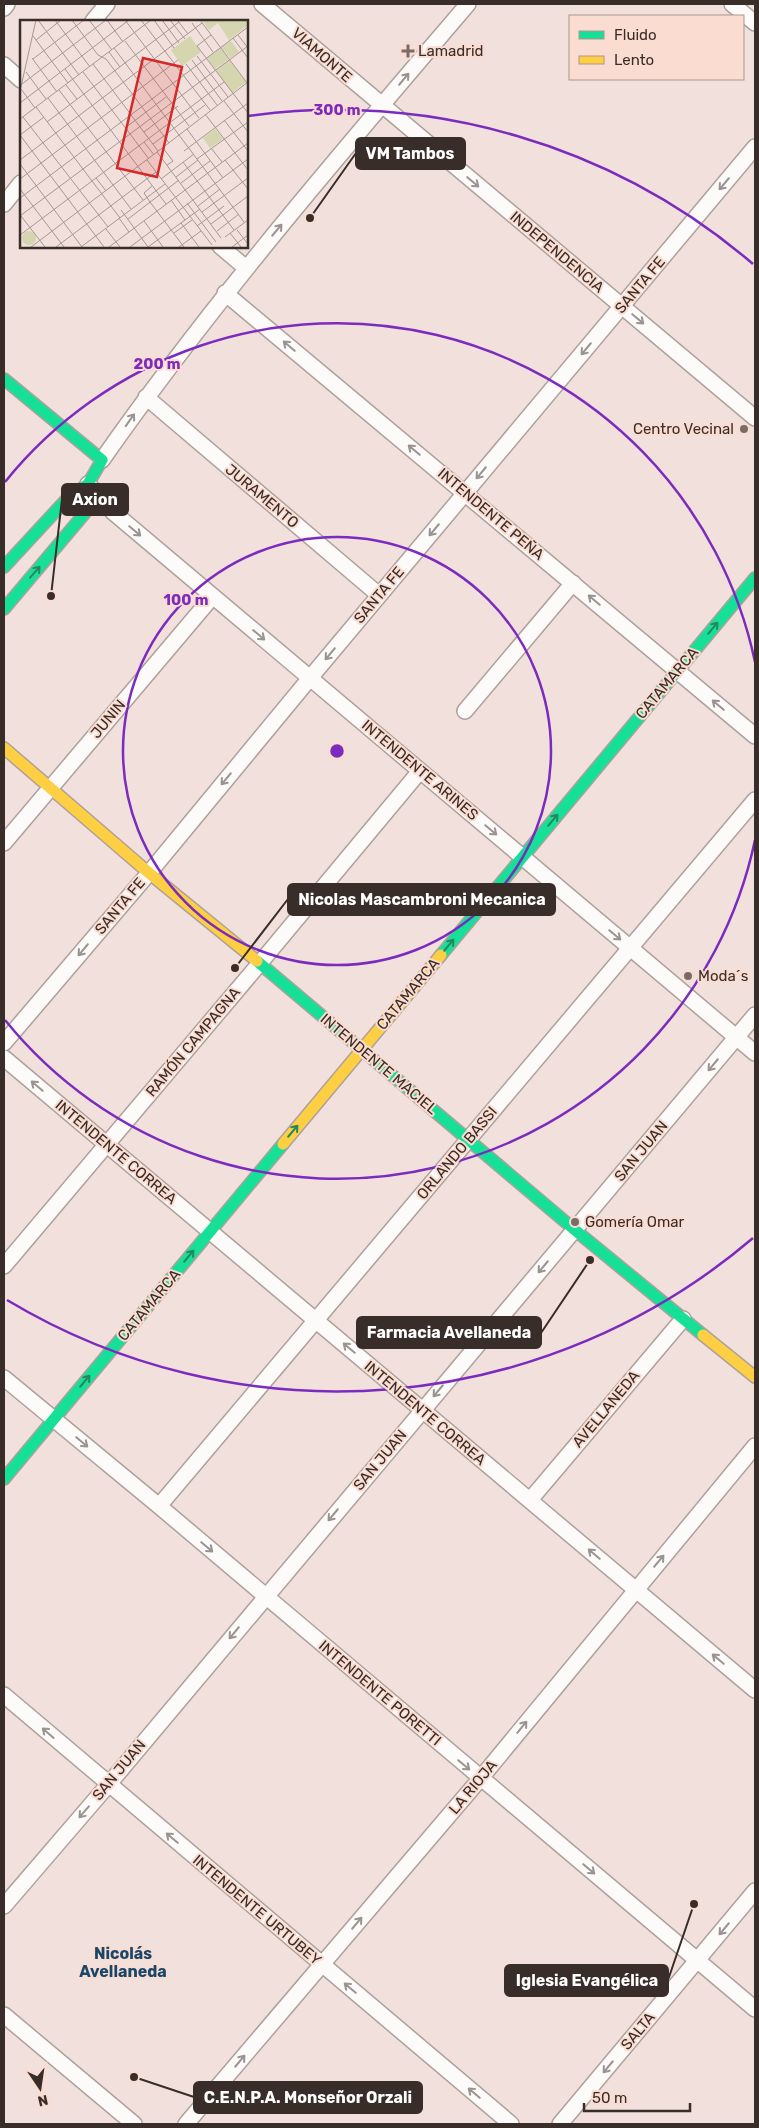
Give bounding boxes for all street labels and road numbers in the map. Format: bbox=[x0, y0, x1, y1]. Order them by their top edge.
street label: VIAMONTE bbox=[288, 24, 356, 86]
street label: INDEPENDENCIA bbox=[506, 207, 608, 297]
street label: SANTA FE bbox=[611, 253, 669, 317]
street label: JURAMENTO bbox=[222, 460, 302, 532]
street label: INTENDENTE PEÑA bbox=[434, 464, 548, 564]
street label: SANTA FE bbox=[350, 563, 408, 627]
street label: CATAMARCA bbox=[632, 643, 702, 723]
street label: JUNIN bbox=[87, 696, 129, 742]
street label: INTENDENTE ARINES bbox=[358, 716, 482, 824]
street label: SANTA FE bbox=[91, 874, 149, 938]
street label: CATAMARCA bbox=[373, 954, 443, 1034]
street label: RAMÓN CAMPAGNA bbox=[142, 984, 244, 1100]
street label: INTENDENTE MACIEL bbox=[317, 1010, 442, 1119]
street label: INTENDENTE CORREA bbox=[52, 1096, 180, 1208]
street label: ORLANDO BASSI bbox=[413, 1103, 501, 1203]
street label: SAN JUAN bbox=[610, 1117, 672, 1185]
street label: CATAMARCA bbox=[114, 1265, 184, 1345]
street label: INTENDENTE CORREA bbox=[361, 1357, 489, 1469]
street label: AVELLANEDA bbox=[569, 1367, 643, 1451]
street label: SAN JUAN bbox=[349, 1426, 411, 1494]
street label: INTENDENTE PORETTI bbox=[315, 1637, 445, 1749]
street label: SAN JUAN bbox=[88, 1736, 150, 1804]
street label: LA RIOJA bbox=[445, 1756, 501, 1818]
street label: INTENDENTE URTUBEY bbox=[189, 1851, 325, 1969]
street label: SALTA bbox=[617, 2009, 659, 2053]

